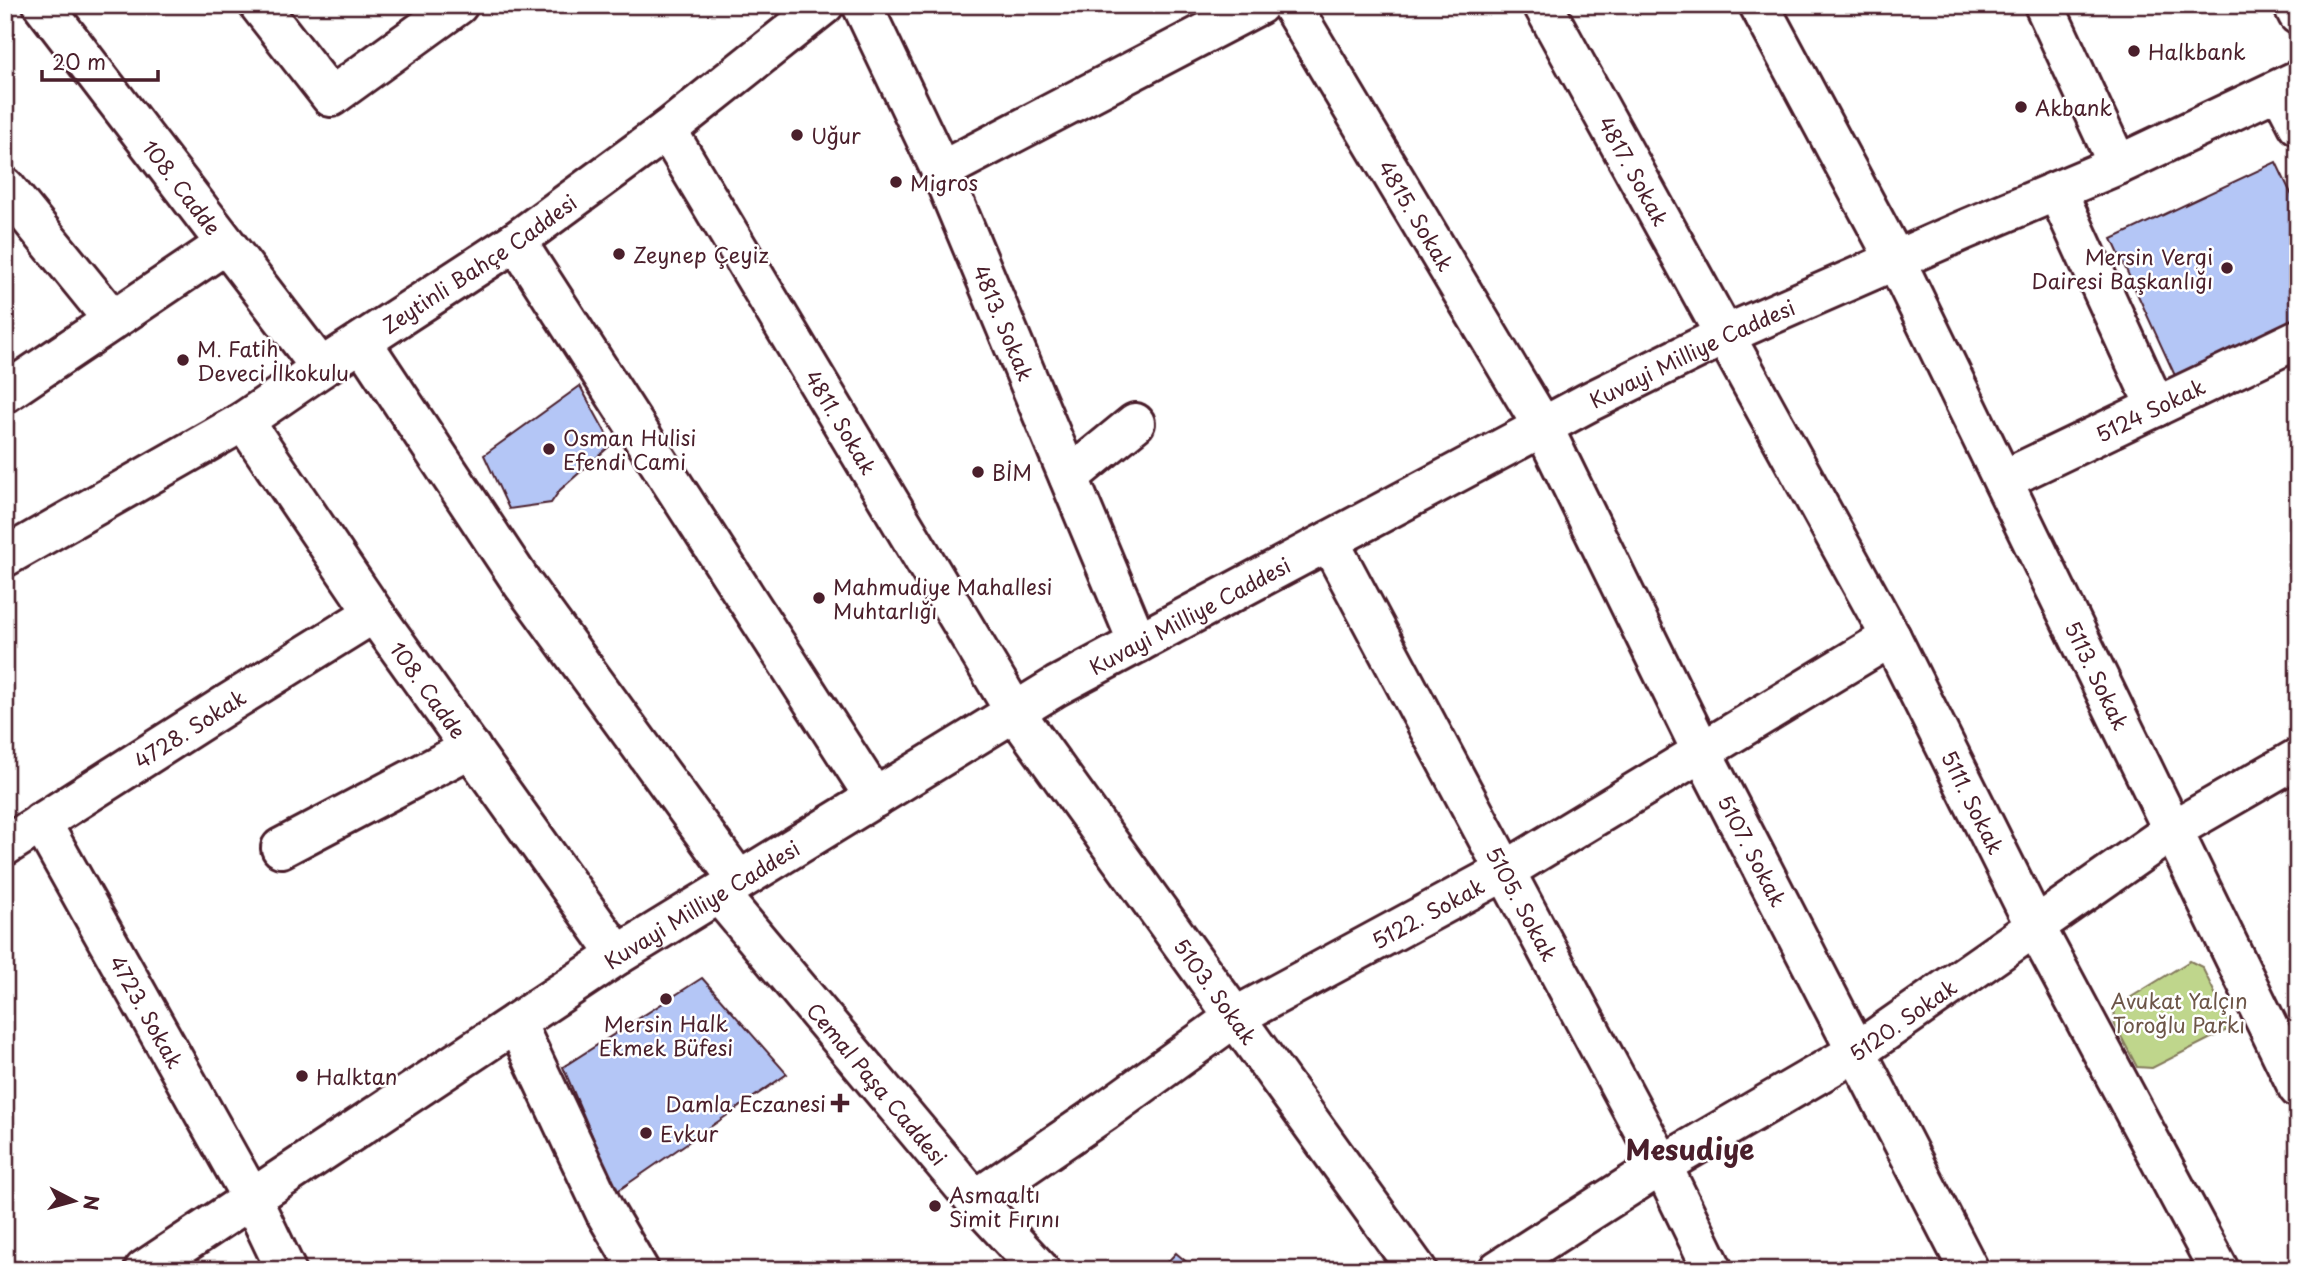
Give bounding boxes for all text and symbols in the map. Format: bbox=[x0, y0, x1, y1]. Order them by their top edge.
place label: Halkbank bbox=[2148, 35, 2246, 67]
scale bar bbox=[42, 38, 158, 82]
marker: Halkbank bbox=[2126, 43, 2142, 59]
text: 20 m bbox=[52, 45, 106, 77]
place label: Akbank bbox=[2035, 91, 2112, 123]
marker: Akbank bbox=[2013, 99, 2029, 115]
street label: 4817. Sokak bbox=[1591, 110, 1677, 231]
place label: Uğur bbox=[811, 119, 861, 151]
marker: Uğur bbox=[789, 127, 805, 143]
street label: 108. Cadde bbox=[135, 132, 229, 241]
street label: 4815. Sokak bbox=[1371, 154, 1462, 277]
place label: Migros bbox=[910, 166, 978, 198]
marker: Migros bbox=[888, 174, 904, 190]
street label: Zeytinli Bahçe Caddesi bbox=[375, 186, 583, 340]
place label: Zeynep Çeyiz bbox=[633, 238, 769, 270]
place label: Mersin Vergi Dairesi Başkanlığı bbox=[2031, 240, 2213, 296]
marker: Zeynep Çeyiz bbox=[611, 246, 627, 262]
street label: 4813. Sokak bbox=[966, 260, 1043, 386]
marker: Mersin Vergi Dairesi Başkanlığı bbox=[2219, 260, 2235, 276]
street label: Kuvayi Milliye Caddesi bbox=[1584, 290, 1800, 416]
place label: M. Fatih Deveci İlkokulu bbox=[197, 332, 349, 388]
marker: M. Fatih Deveci İlkokulu bbox=[175, 352, 191, 368]
street label: 4811. Sokak bbox=[798, 363, 885, 480]
street label: 5124 Sokak bbox=[2090, 370, 2210, 450]
place label: Osman Hulisi Efendi Cami bbox=[563, 421, 696, 477]
marker: Osman Hulisi Efendi Cami bbox=[541, 441, 557, 457]
place label: BİM bbox=[992, 456, 1032, 488]
marker: BİM bbox=[970, 464, 986, 480]
street label: Kuvayi Milliye Caddesi bbox=[1083, 548, 1296, 682]
place label: Mahmudiye Mahallesi Muhtarlığı bbox=[833, 570, 1052, 626]
marker: Mahmudiye Mahallesi Muhtarlığı bbox=[811, 590, 827, 606]
street label: 5113. Sokak bbox=[2057, 616, 2137, 735]
street label: 108. Cadde bbox=[383, 634, 475, 745]
street label: 4728. Sokak bbox=[128, 681, 252, 776]
street label: 5111. Sokak bbox=[1934, 745, 2013, 859]
street label: 5107. Sokak bbox=[1710, 789, 1795, 912]
street label: Kuvayi Milliye Caddesi bbox=[597, 832, 805, 976]
street label: 5105. Sokak bbox=[1479, 841, 1566, 967]
street label: 5122. Sokak bbox=[1366, 869, 1490, 956]
street label: 5103. Sokak bbox=[1167, 931, 1265, 1051]
street label: 4723. Sokak bbox=[102, 949, 192, 1074]
street label: 5120. Sokak bbox=[1842, 971, 1963, 1068]
park label: Avukat Yalçın Toroğlu Parkı bbox=[2110, 984, 2248, 1040]
marker: Mersin Halk Ekmek Büfesi bbox=[658, 991, 674, 1007]
street label: Cemal Paşa Caddesi bbox=[800, 995, 955, 1172]
place label: Mersin Halk Ekmek Büfesi bbox=[599, 1007, 733, 1063]
place label: Halktan bbox=[316, 1060, 397, 1092]
marker: Halktan bbox=[294, 1068, 310, 1084]
place label: Damla Eczanesi bbox=[665, 1087, 826, 1119]
marker: Damla Eczanesi bbox=[832, 1095, 848, 1111]
place label: Evkur bbox=[660, 1117, 719, 1149]
marker: Evkur bbox=[638, 1125, 654, 1141]
district label: Mesudiye bbox=[1625, 1127, 1755, 1170]
north arrow bbox=[38, 1166, 108, 1236]
place label: Asmaaltı Simit Fırını bbox=[949, 1178, 1060, 1234]
text: N bbox=[77, 1194, 107, 1212]
marker: Asmaaltı Simit Fırını bbox=[927, 1198, 943, 1214]

